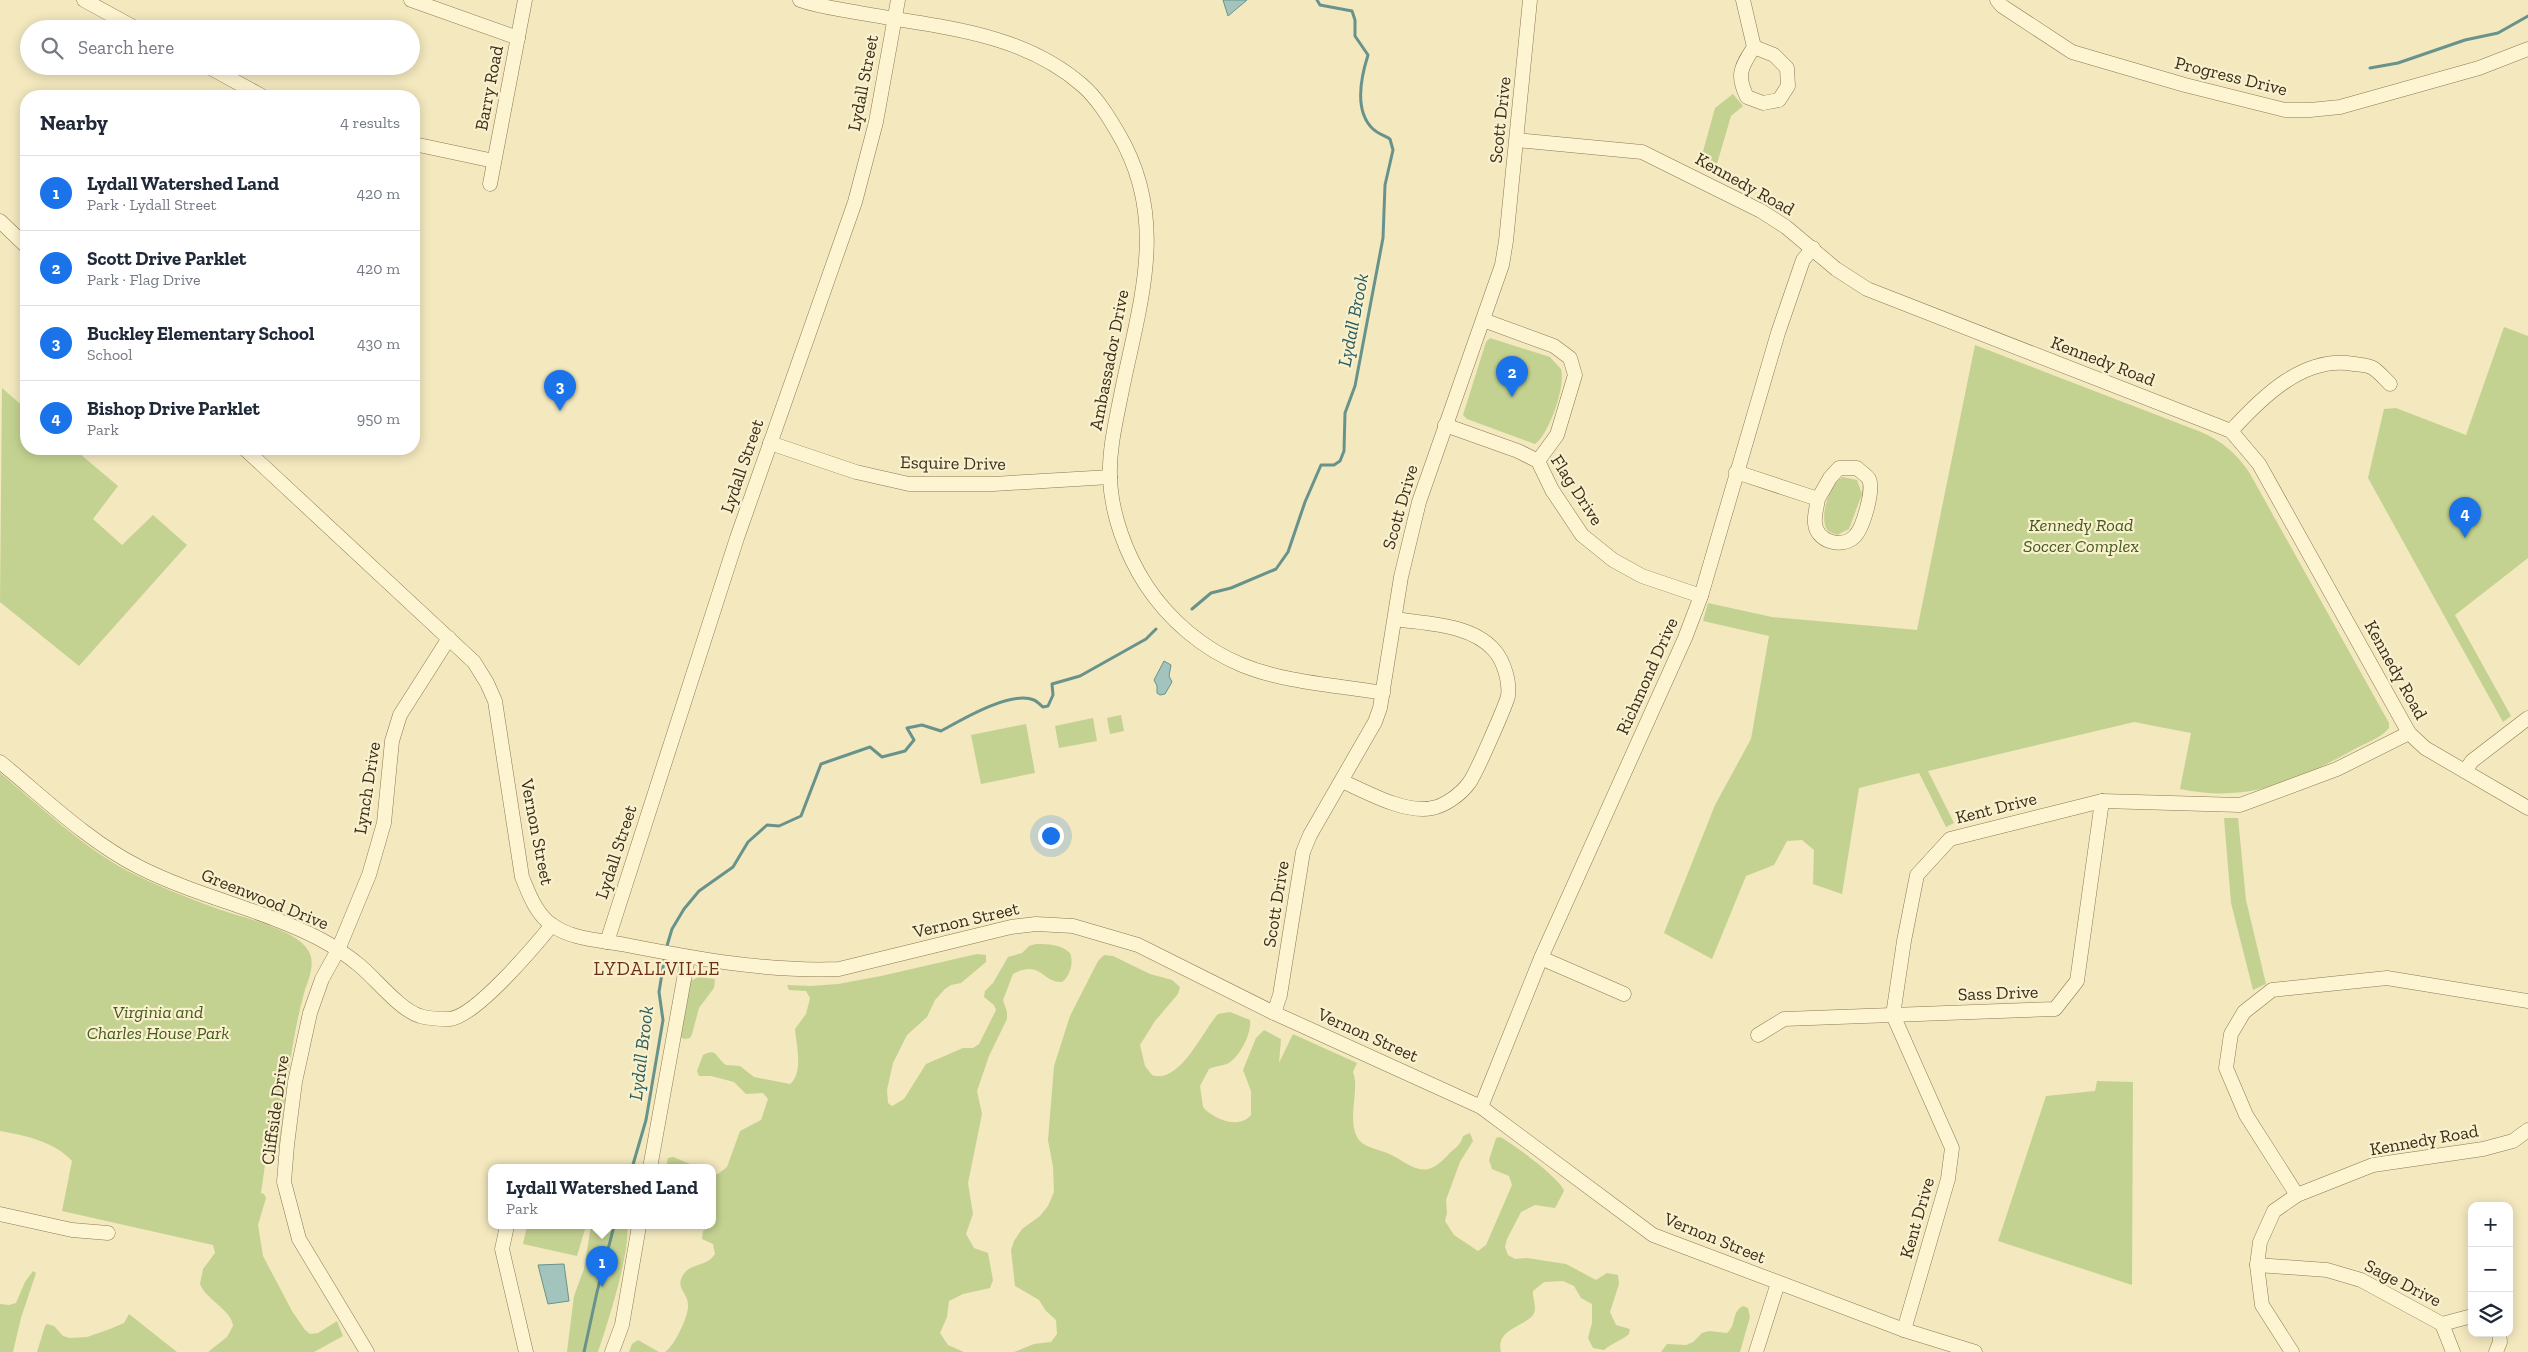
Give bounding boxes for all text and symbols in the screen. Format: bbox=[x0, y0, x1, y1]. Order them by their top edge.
search box bbox=[20, 20, 420, 75]
street label: Lydall Street bbox=[843, 33, 883, 133]
icon: search bbox=[38, 34, 66, 62]
text: Search here bbox=[78, 36, 174, 59]
street label: Barry Road bbox=[470, 43, 508, 132]
street label: Progress Drive bbox=[2172, 51, 2290, 101]
street label: Scott Drive bbox=[1485, 76, 1515, 164]
text: Nearby bbox=[40, 110, 108, 135]
text: 4 results bbox=[340, 113, 400, 132]
street label: Kennedy Road bbox=[1692, 148, 1799, 220]
text: Lydall Watershed Land bbox=[87, 172, 279, 195]
text: 1 bbox=[53, 184, 59, 203]
text: 420 m bbox=[356, 184, 400, 203]
text: Park · Lydall Street bbox=[87, 195, 216, 214]
text: Scott Drive Parklet bbox=[87, 247, 246, 270]
text: 2 bbox=[52, 259, 60, 278]
text: 420 m bbox=[356, 259, 400, 278]
text: Park · Flag Drive bbox=[87, 270, 201, 289]
water label: Lydall Brook bbox=[1333, 271, 1373, 369]
street label: Ambassador Drive bbox=[1085, 288, 1133, 432]
text: Buckley Elementary School bbox=[87, 322, 314, 345]
street label: Kennedy Road bbox=[2048, 331, 2158, 391]
text: 3 bbox=[52, 334, 60, 353]
text: 430 m bbox=[357, 334, 400, 353]
text: School bbox=[87, 345, 133, 364]
pin: 2 bbox=[1496, 356, 1528, 397]
pin: 3 bbox=[544, 370, 576, 411]
text: Bishop Drive Parklet bbox=[87, 397, 260, 420]
text: 4 bbox=[51, 409, 61, 428]
text: 950 m bbox=[357, 409, 400, 428]
street label: Lydall Street bbox=[716, 416, 768, 516]
text: Park bbox=[87, 420, 119, 439]
street label: Esquire Drive bbox=[900, 451, 1006, 475]
street label: Flag Drive bbox=[1546, 451, 1608, 529]
street label: Scott Drive bbox=[1377, 462, 1423, 552]
pin: 4 bbox=[2449, 497, 2481, 538]
park label: Kennedy Road Soccer Complex bbox=[2023, 514, 2139, 557]
street label: Richmond Drive bbox=[1611, 614, 1683, 738]
street label: Kennedy Road bbox=[2360, 617, 2432, 724]
street label: Lynch Drive bbox=[349, 740, 385, 836]
street label: Vernon Street bbox=[516, 776, 558, 887]
street label: Kent Drive bbox=[1953, 787, 2039, 829]
street label: Lydall Street bbox=[590, 802, 642, 902]
your location bbox=[1038, 823, 1064, 849]
street label: Scott Drive bbox=[1258, 859, 1294, 949]
street label: Greenwood Drive bbox=[198, 863, 332, 935]
street label: Vernon Street bbox=[910, 897, 1021, 943]
district label: LYDALLVILLE bbox=[594, 957, 720, 980]
street label: Sass Drive bbox=[1957, 981, 2039, 1005]
park label: Virginia and Charles House Park bbox=[87, 1001, 229, 1044]
street label: Vernon Street bbox=[1313, 1003, 1422, 1067]
water label: Lydall Brook bbox=[624, 1004, 658, 1102]
street label: Cliffside Drive bbox=[256, 1054, 294, 1166]
street label: Kennedy Road bbox=[2368, 1120, 2480, 1160]
popup bbox=[488, 1164, 716, 1229]
street label: Kent Drive bbox=[1895, 1175, 1939, 1261]
text: Lydall Watershed Land bbox=[506, 1176, 698, 1199]
text: Park bbox=[506, 1199, 538, 1218]
map controls bbox=[2468, 1202, 2513, 1337]
button: + bbox=[2468, 1202, 2513, 1247]
street label: Vernon Street bbox=[1660, 1207, 1769, 1269]
pin: 1 bbox=[586, 1246, 618, 1287]
button: − bbox=[2468, 1247, 2513, 1292]
street label: Sage Drive bbox=[2361, 1254, 2445, 1312]
button: layers bbox=[2468, 1292, 2513, 1337]

